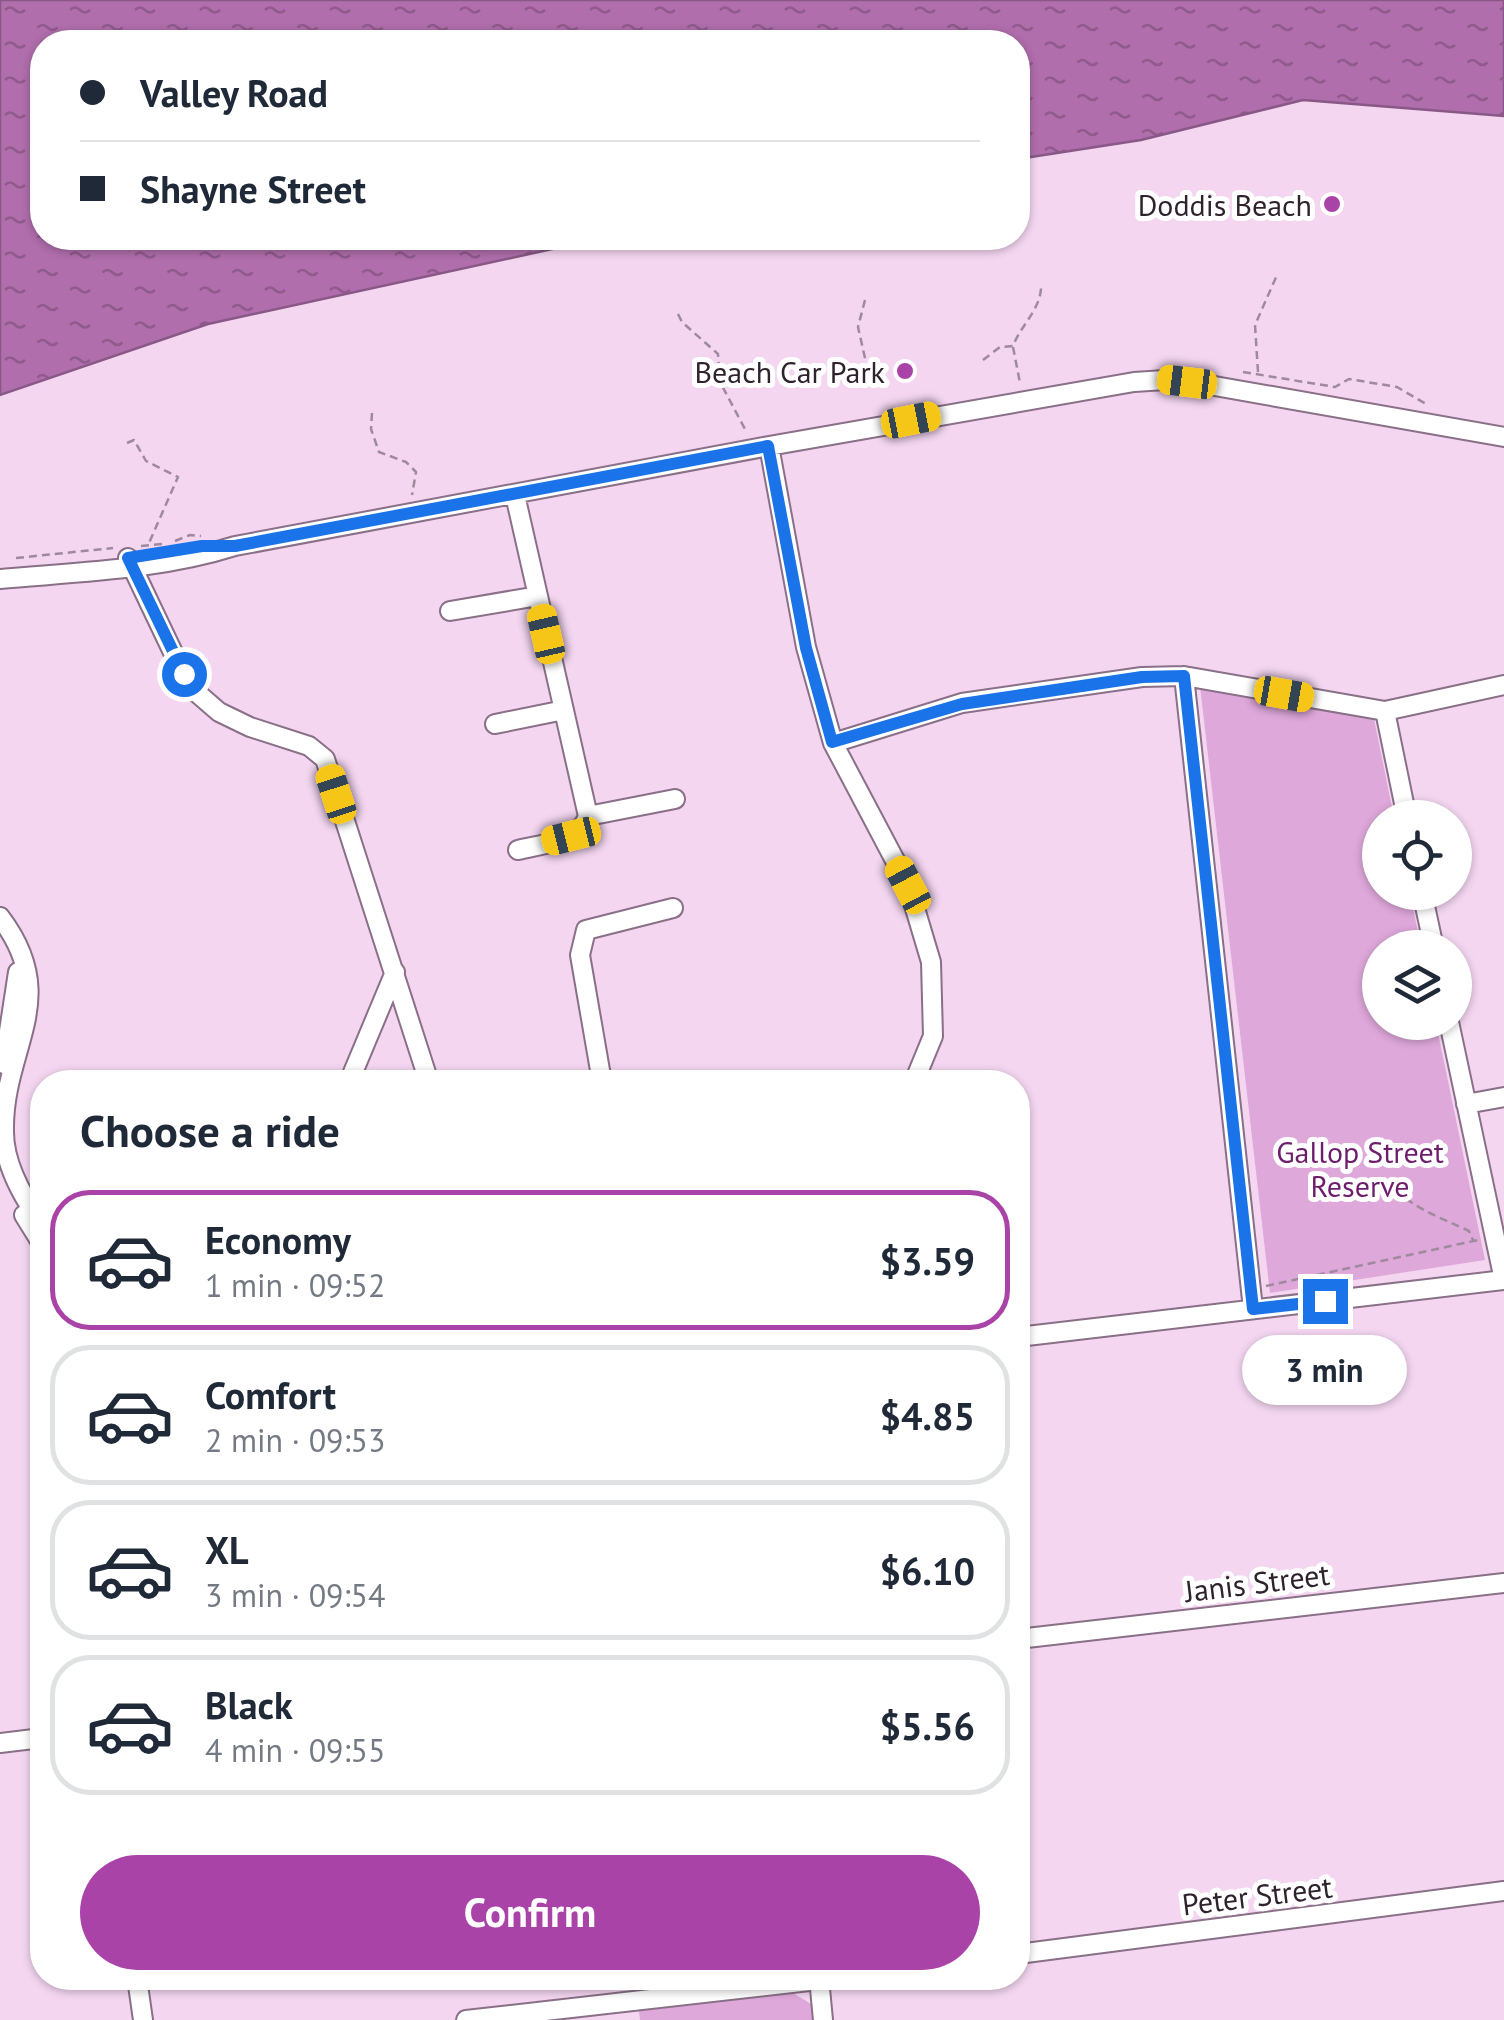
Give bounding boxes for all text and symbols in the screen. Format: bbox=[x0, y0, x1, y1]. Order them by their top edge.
text: Valley Road bbox=[140, 68, 328, 117]
text: Shayne Street bbox=[140, 164, 366, 213]
place label: Doddis Beach bbox=[1138, 185, 1312, 224]
marker: Doddis Beach bbox=[1321, 193, 1343, 215]
place label: Beach Car Park bbox=[695, 352, 886, 391]
marker: Beach Car Park bbox=[894, 360, 916, 382]
car bbox=[1155, 363, 1219, 401]
car bbox=[879, 400, 943, 440]
car bbox=[525, 601, 567, 667]
route start bbox=[162, 652, 207, 697]
car bbox=[1252, 674, 1316, 714]
car bbox=[312, 761, 360, 827]
map controls bbox=[1362, 800, 1472, 1040]
button: locate bbox=[1362, 800, 1472, 910]
car bbox=[538, 814, 604, 858]
car bbox=[881, 851, 935, 919]
button: layers bbox=[1362, 930, 1472, 1040]
text: Choose a ride bbox=[80, 1101, 340, 1159]
park label: Gallop Street Reserve bbox=[1276, 1132, 1444, 1205]
icon: car bbox=[85, 1215, 175, 1305]
text: Economy bbox=[205, 1215, 351, 1264]
text: $3.59 bbox=[879, 1236, 975, 1285]
text: 1 min · 09:52 bbox=[205, 1264, 385, 1306]
route end bbox=[1303, 1279, 1348, 1324]
callout: 3 min bbox=[1242, 1336, 1408, 1406]
text: 3 min bbox=[1285, 1349, 1364, 1391]
icon: car bbox=[85, 1370, 175, 1460]
text: Comfort bbox=[205, 1370, 336, 1419]
text: $4.85 bbox=[879, 1391, 975, 1440]
text: 2 min · 09:53 bbox=[205, 1419, 385, 1461]
icon: car bbox=[85, 1525, 175, 1615]
text: XL bbox=[205, 1525, 249, 1574]
text: $6.10 bbox=[879, 1546, 975, 1595]
street label: Janis Street bbox=[1181, 1554, 1331, 1610]
text: 3 min · 09:54 bbox=[205, 1574, 385, 1616]
icon: car bbox=[85, 1680, 175, 1770]
text: Black bbox=[205, 1680, 293, 1729]
text: $5.56 bbox=[879, 1701, 975, 1750]
text: 4 min · 09:55 bbox=[205, 1729, 385, 1771]
button: Confirm bbox=[80, 1855, 980, 1970]
street label: Peter Street bbox=[1180, 1866, 1334, 1924]

